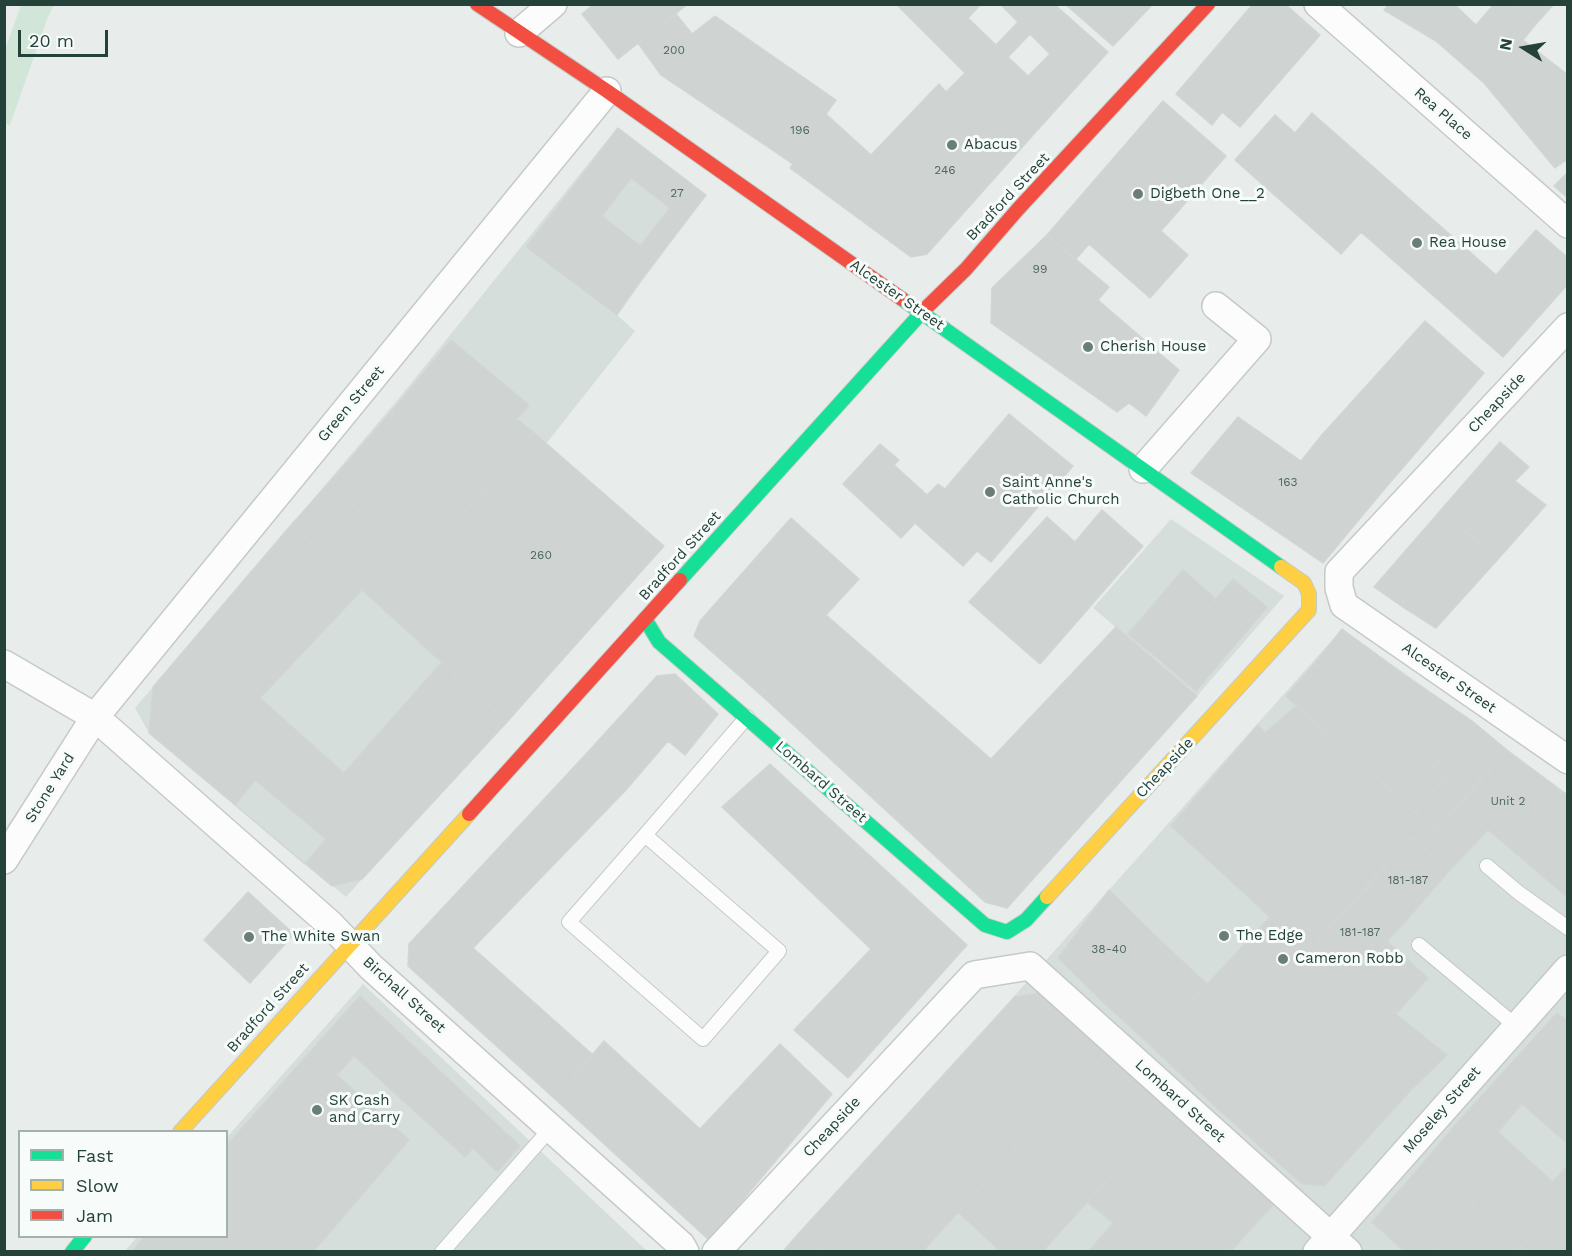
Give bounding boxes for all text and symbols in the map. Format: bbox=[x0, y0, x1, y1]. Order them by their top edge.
scale bar bbox=[21, 18, 111, 56]
north arrow bbox=[1494, 18, 1554, 78]
text: 20 m bbox=[29, 30, 74, 51]
text: N bbox=[1495, 37, 1516, 52]
house number: 200 bbox=[663, 43, 685, 57]
street label: Rea Place bbox=[1410, 84, 1476, 144]
house number: 196 bbox=[790, 123, 810, 137]
place label: Abacus bbox=[964, 136, 1017, 154]
marker: Abacus bbox=[945, 138, 959, 152]
street label: Bradford Street bbox=[963, 149, 1053, 245]
house number: 246 bbox=[934, 163, 956, 177]
place label: Digbeth One__2 bbox=[1150, 185, 1265, 203]
house number: 27 bbox=[670, 186, 684, 200]
marker: Digbeth One__2 bbox=[1131, 187, 1145, 201]
place label: Rea House bbox=[1429, 234, 1507, 252]
marker: Rea House bbox=[1410, 236, 1424, 250]
street label: Alcester Street bbox=[846, 256, 948, 334]
house number: 99 bbox=[1033, 262, 1047, 276]
place label: Cherish House bbox=[1100, 338, 1206, 356]
marker: Cherish House bbox=[1081, 340, 1095, 354]
street label: Green Street bbox=[314, 362, 388, 446]
street label: Cheapside bbox=[1464, 369, 1530, 437]
place label: Saint Anne's Catholic Church bbox=[1002, 474, 1120, 509]
house number: 163 bbox=[1279, 475, 1297, 489]
marker: Saint Anne's Catholic Church bbox=[983, 485, 997, 499]
street label: Bradford Street bbox=[635, 508, 725, 604]
house number: 260 bbox=[530, 548, 552, 562]
street label: Alcester Street bbox=[1398, 639, 1500, 717]
street label: Cheapside bbox=[1132, 734, 1198, 802]
street label: Lombard Street bbox=[772, 737, 870, 827]
street label: Stone Yard bbox=[21, 750, 79, 826]
house number: Unit 2 bbox=[1490, 794, 1526, 808]
house number: 181-187 bbox=[1388, 873, 1428, 887]
house number: 181-187 bbox=[1340, 925, 1380, 939]
place label: The Edge bbox=[1236, 927, 1303, 945]
place label: The White Swan bbox=[261, 928, 380, 946]
marker: The Edge bbox=[1217, 929, 1231, 943]
marker: The White Swan bbox=[242, 930, 256, 944]
house number: 38-40 bbox=[1091, 942, 1127, 956]
place label: Cameron Robb bbox=[1295, 950, 1404, 968]
marker: Cameron Robb bbox=[1276, 952, 1290, 966]
street label: Birchall Street bbox=[359, 953, 449, 1037]
street label: Bradford Street bbox=[223, 960, 313, 1056]
street label: Lombard Street bbox=[1131, 1056, 1229, 1146]
street label: Moseley Street bbox=[1399, 1063, 1485, 1157]
place label: SK Cash and Carry bbox=[329, 1092, 400, 1127]
street label: Cheapside bbox=[799, 1093, 865, 1161]
marker: SK Cash and Carry bbox=[310, 1103, 324, 1117]
legend bbox=[18, 1130, 228, 1238]
text: Fast bbox=[76, 1145, 113, 1166]
text: Slow bbox=[76, 1175, 119, 1196]
text: Jam bbox=[76, 1205, 113, 1226]

